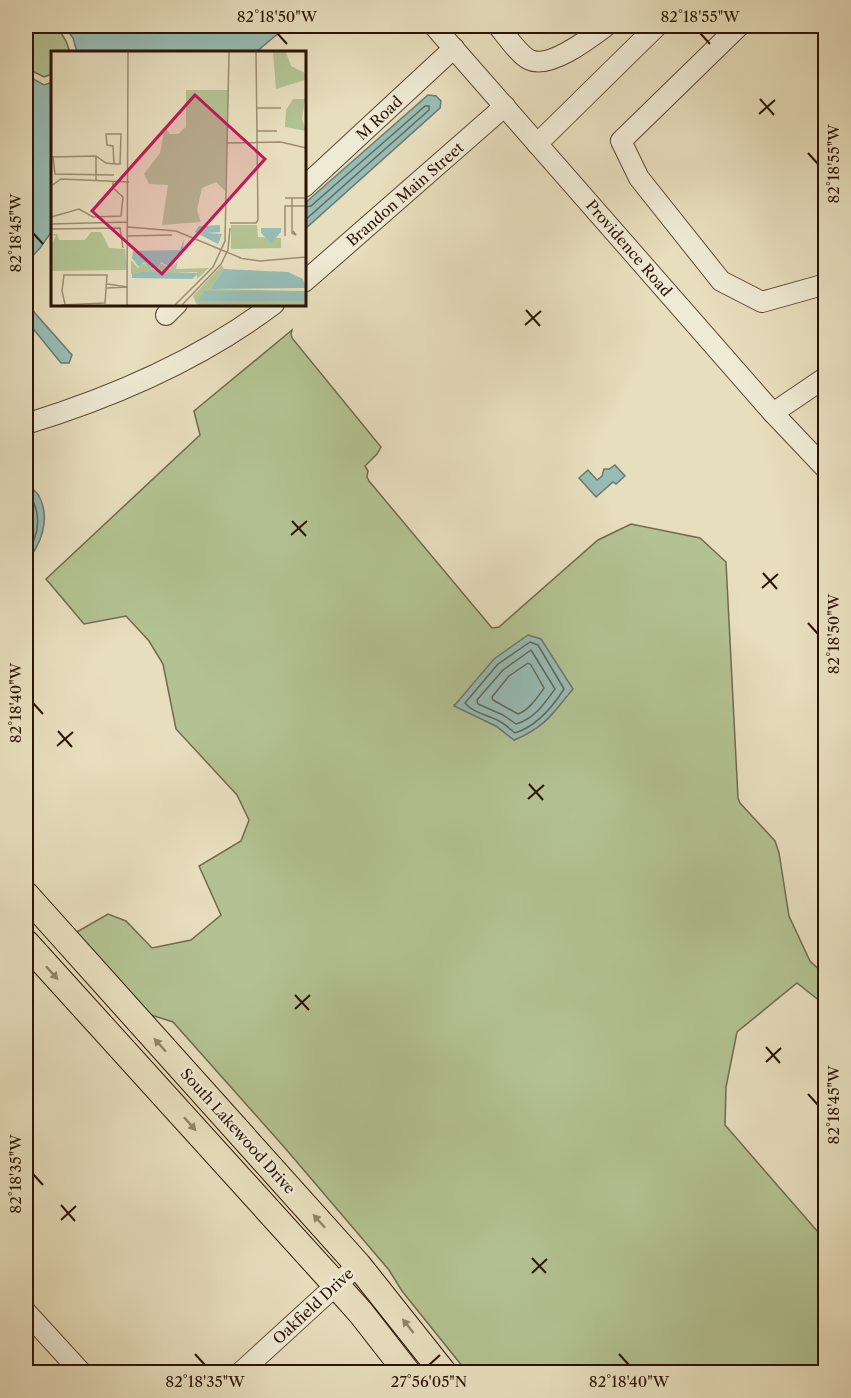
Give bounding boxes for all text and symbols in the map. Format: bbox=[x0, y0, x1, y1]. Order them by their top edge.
text: 82°18'50"W bbox=[237, 7, 318, 26]
text: 82°18'55"W bbox=[660, 7, 740, 26]
inset map bbox=[51, 51, 306, 306]
street label: M Road bbox=[352, 92, 406, 144]
text: 82°18'55"W bbox=[824, 124, 843, 204]
street label: Brandon Main Street bbox=[343, 137, 468, 250]
text: 82°18'45"W bbox=[6, 193, 25, 272]
street label: Providence Road bbox=[582, 196, 676, 300]
text: 82°18'50"W bbox=[824, 593, 843, 674]
text: 82°18'40"W bbox=[6, 662, 25, 743]
one-way arrow bbox=[45, 965, 58, 980]
one-way arrow bbox=[154, 1038, 167, 1053]
street label: South Lakewood Drive bbox=[177, 1064, 299, 1198]
text: 82°18'45"W bbox=[824, 1065, 843, 1144]
one-way arrow bbox=[183, 1116, 197, 1131]
text: 82°18'35"W bbox=[6, 1134, 25, 1214]
one-way arrow bbox=[313, 1214, 326, 1229]
street label: Oakfield Drive bbox=[269, 1264, 357, 1348]
one-way arrow bbox=[402, 1318, 414, 1333]
text: 82°18'35"W bbox=[165, 1372, 245, 1391]
text: 27°56'05"N bbox=[391, 1372, 467, 1391]
text: 82°18'40"W bbox=[589, 1372, 670, 1391]

